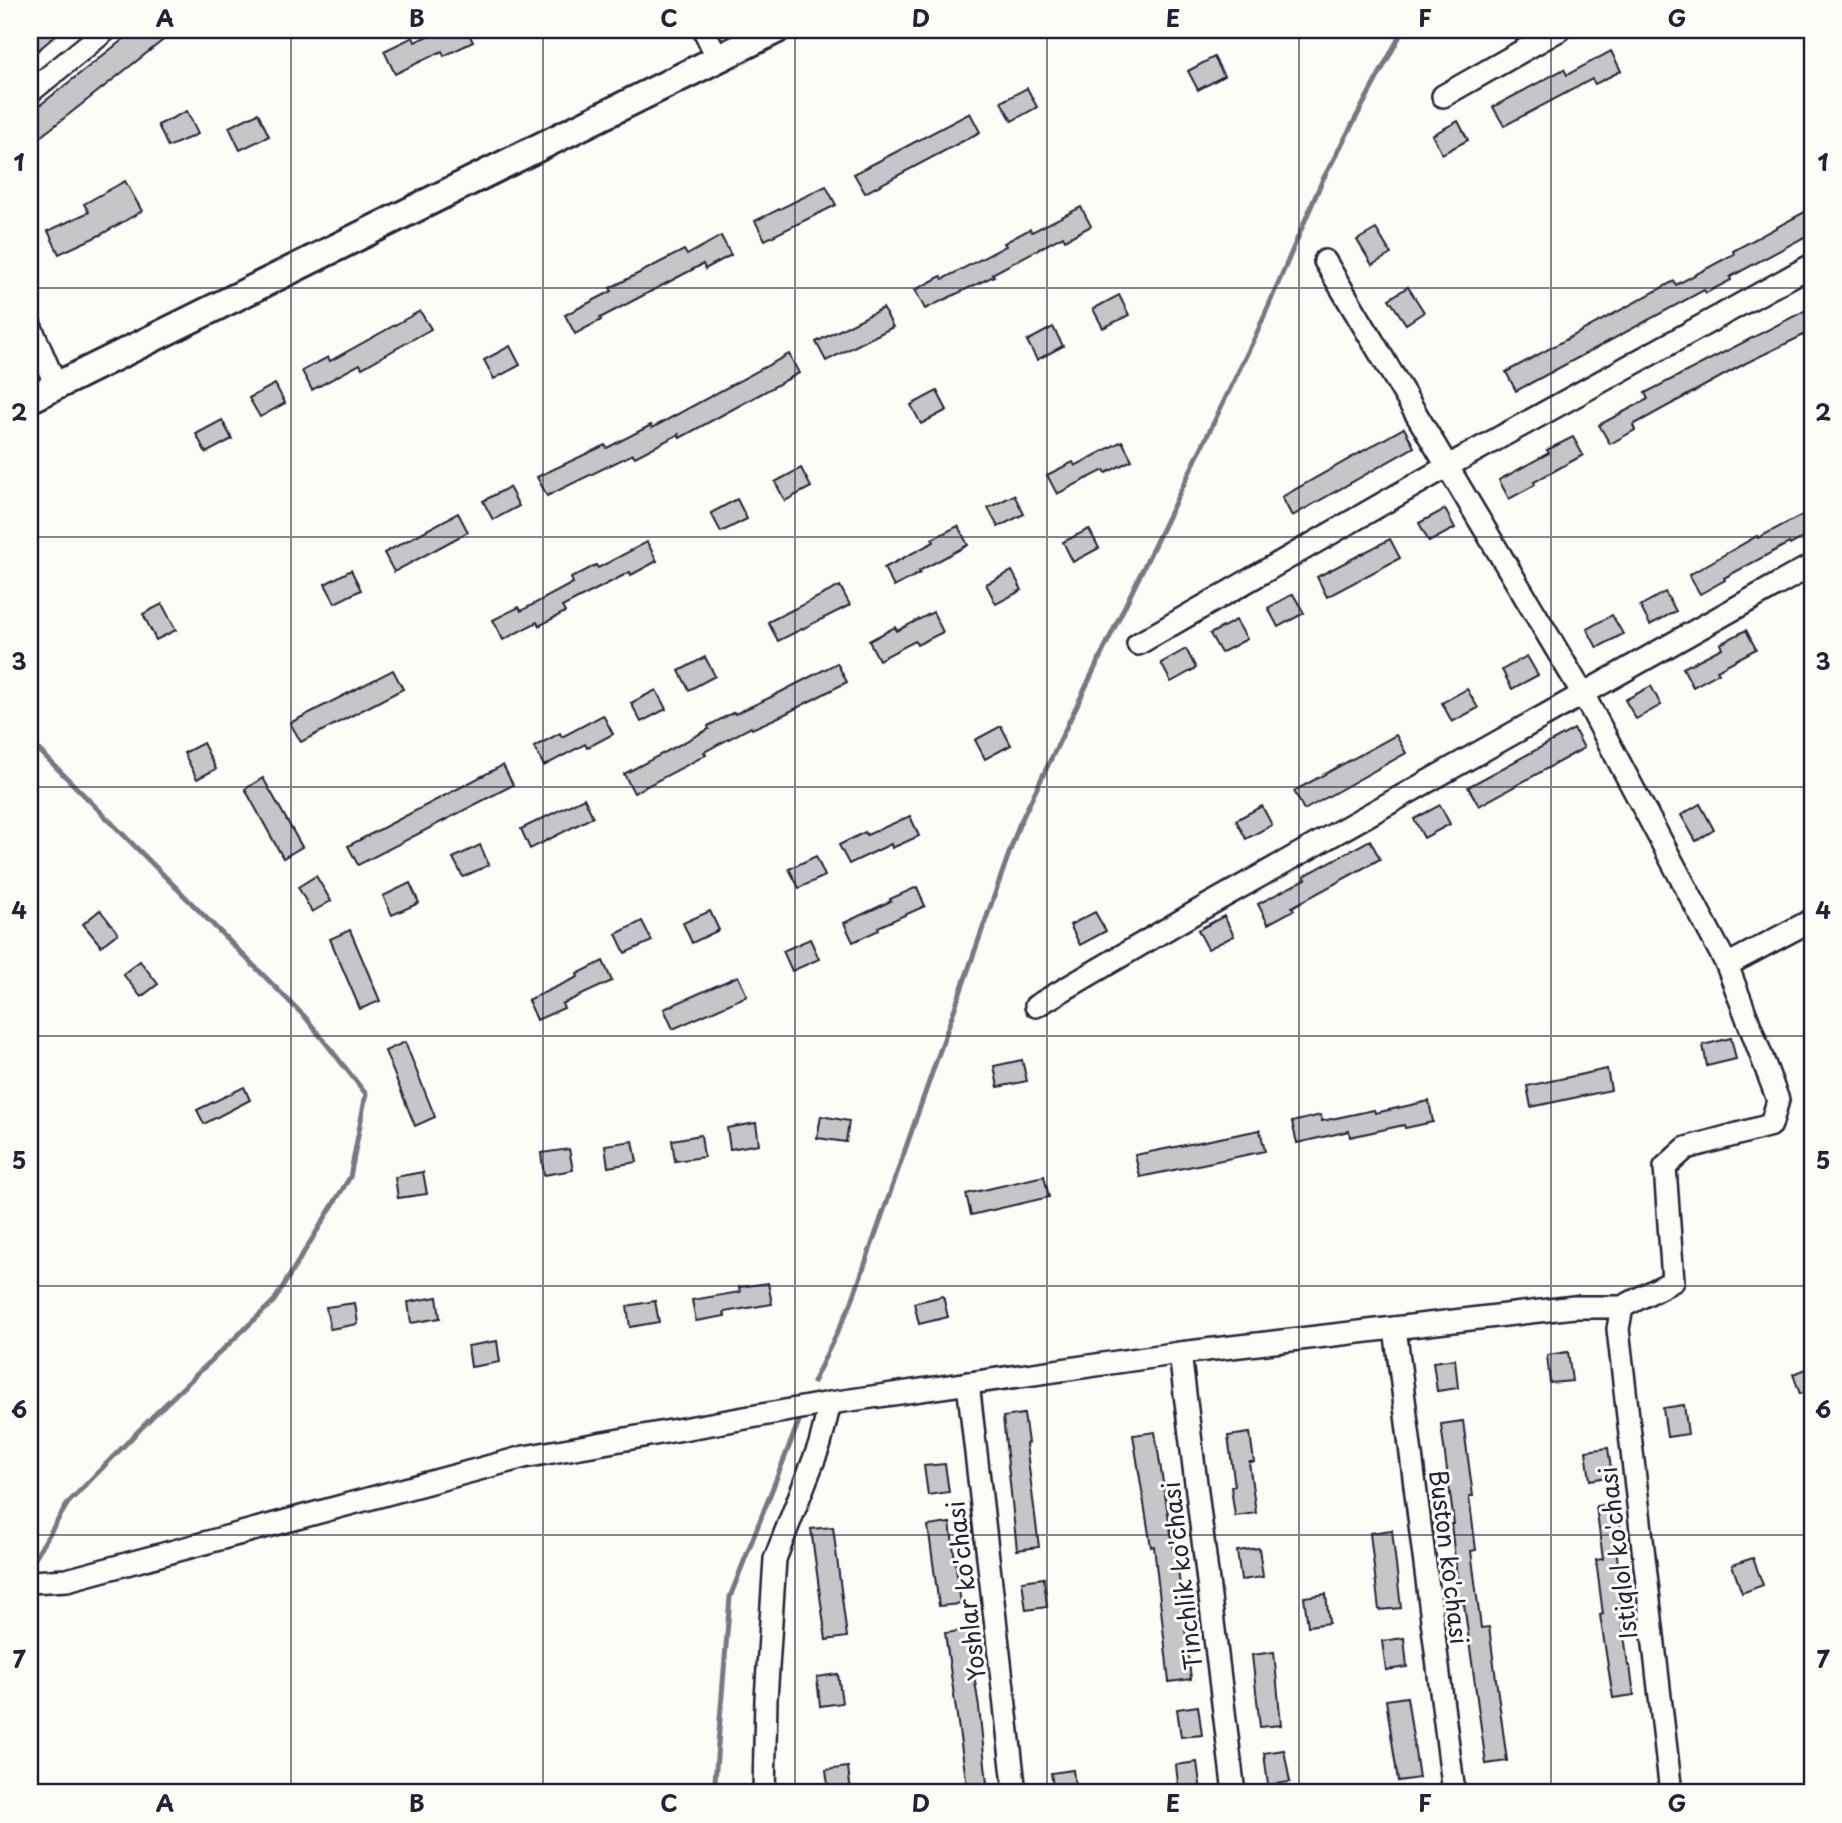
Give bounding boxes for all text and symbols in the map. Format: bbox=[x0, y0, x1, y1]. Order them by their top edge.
text: A bbox=[156, 0, 174, 35]
text: B bbox=[409, 0, 425, 35]
text: C bbox=[660, 0, 678, 35]
text: D bbox=[912, 0, 930, 35]
text: E bbox=[1166, 0, 1180, 35]
text: F bbox=[1418, 0, 1432, 35]
text: G bbox=[1668, 0, 1686, 35]
text: 1 bbox=[14, 144, 25, 179]
text: 1 bbox=[1818, 144, 1829, 179]
text: 2 bbox=[11, 394, 27, 429]
text: 2 bbox=[1815, 394, 1831, 429]
text: 3 bbox=[11, 643, 27, 678]
text: 3 bbox=[1815, 643, 1831, 678]
text: 4 bbox=[11, 892, 27, 927]
text: 4 bbox=[1815, 892, 1831, 927]
text: 5 bbox=[12, 1142, 26, 1177]
text: 5 bbox=[1816, 1142, 1830, 1177]
text: 6 bbox=[11, 1391, 27, 1426]
text: 6 bbox=[1815, 1391, 1831, 1426]
street label: Istiqlol ko'chasi bbox=[1589, 1465, 1645, 1641]
street label: Buston ko'chasi bbox=[1421, 1468, 1479, 1646]
street label: Tinchlik ko'chasi bbox=[1152, 1480, 1210, 1672]
street label: Yoshlar ko'chasi bbox=[936, 1499, 994, 1683]
text: 7 bbox=[12, 1641, 26, 1676]
text: 7 bbox=[1816, 1641, 1830, 1676]
text: A bbox=[156, 1785, 174, 1820]
text: B bbox=[409, 1785, 425, 1820]
text: C bbox=[660, 1785, 678, 1820]
text: D bbox=[912, 1785, 930, 1820]
text: E bbox=[1166, 1785, 1180, 1820]
text: F bbox=[1418, 1785, 1432, 1820]
text: G bbox=[1668, 1785, 1686, 1820]

